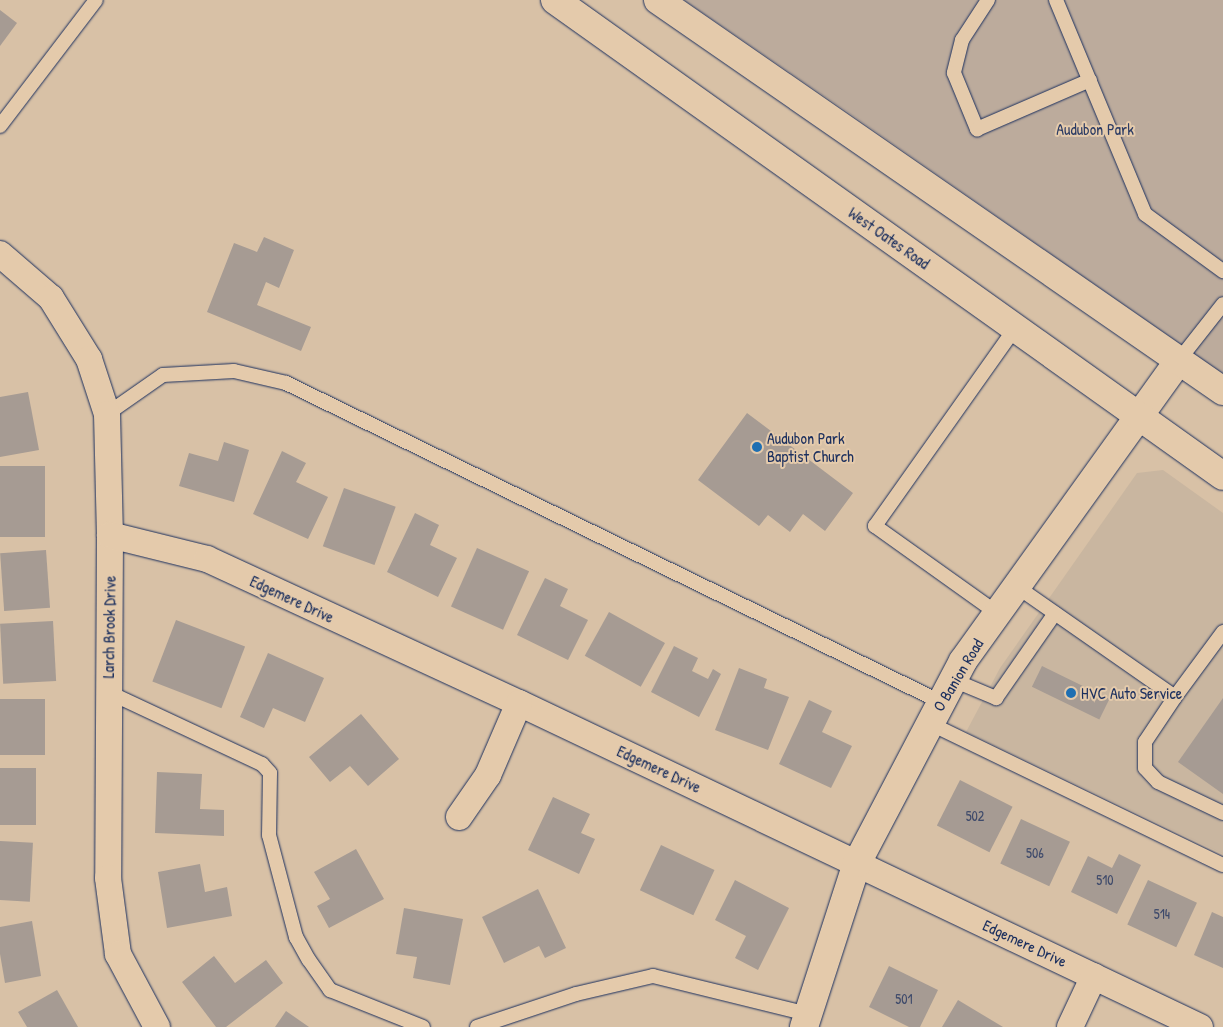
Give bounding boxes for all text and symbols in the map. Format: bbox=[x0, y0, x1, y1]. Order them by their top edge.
park label: Audubon Park bbox=[1056, 119, 1134, 139]
street label: West Oates Road bbox=[845, 203, 933, 273]
place label: Audubon Park Baptist Church bbox=[767, 428, 854, 466]
marker: Audubon Park Baptist Church bbox=[751, 441, 763, 453]
street label: Edgemere Drive bbox=[247, 571, 337, 627]
street label: Larch Brook Drive bbox=[99, 576, 119, 678]
street label: O Banion Road bbox=[929, 635, 987, 715]
place label: HVC Auto Service bbox=[1081, 683, 1182, 703]
marker: HVC Auto Service bbox=[1065, 687, 1077, 699]
street label: Edgemere Drive bbox=[614, 741, 704, 797]
house number: 502 bbox=[966, 808, 984, 824]
house number: 506 bbox=[1026, 845, 1044, 861]
house number: 510 bbox=[1096, 872, 1114, 888]
house number: 514 bbox=[1154, 906, 1170, 922]
street label: Edgemere Drive bbox=[980, 915, 1070, 971]
house number: 501 bbox=[895, 991, 913, 1007]

